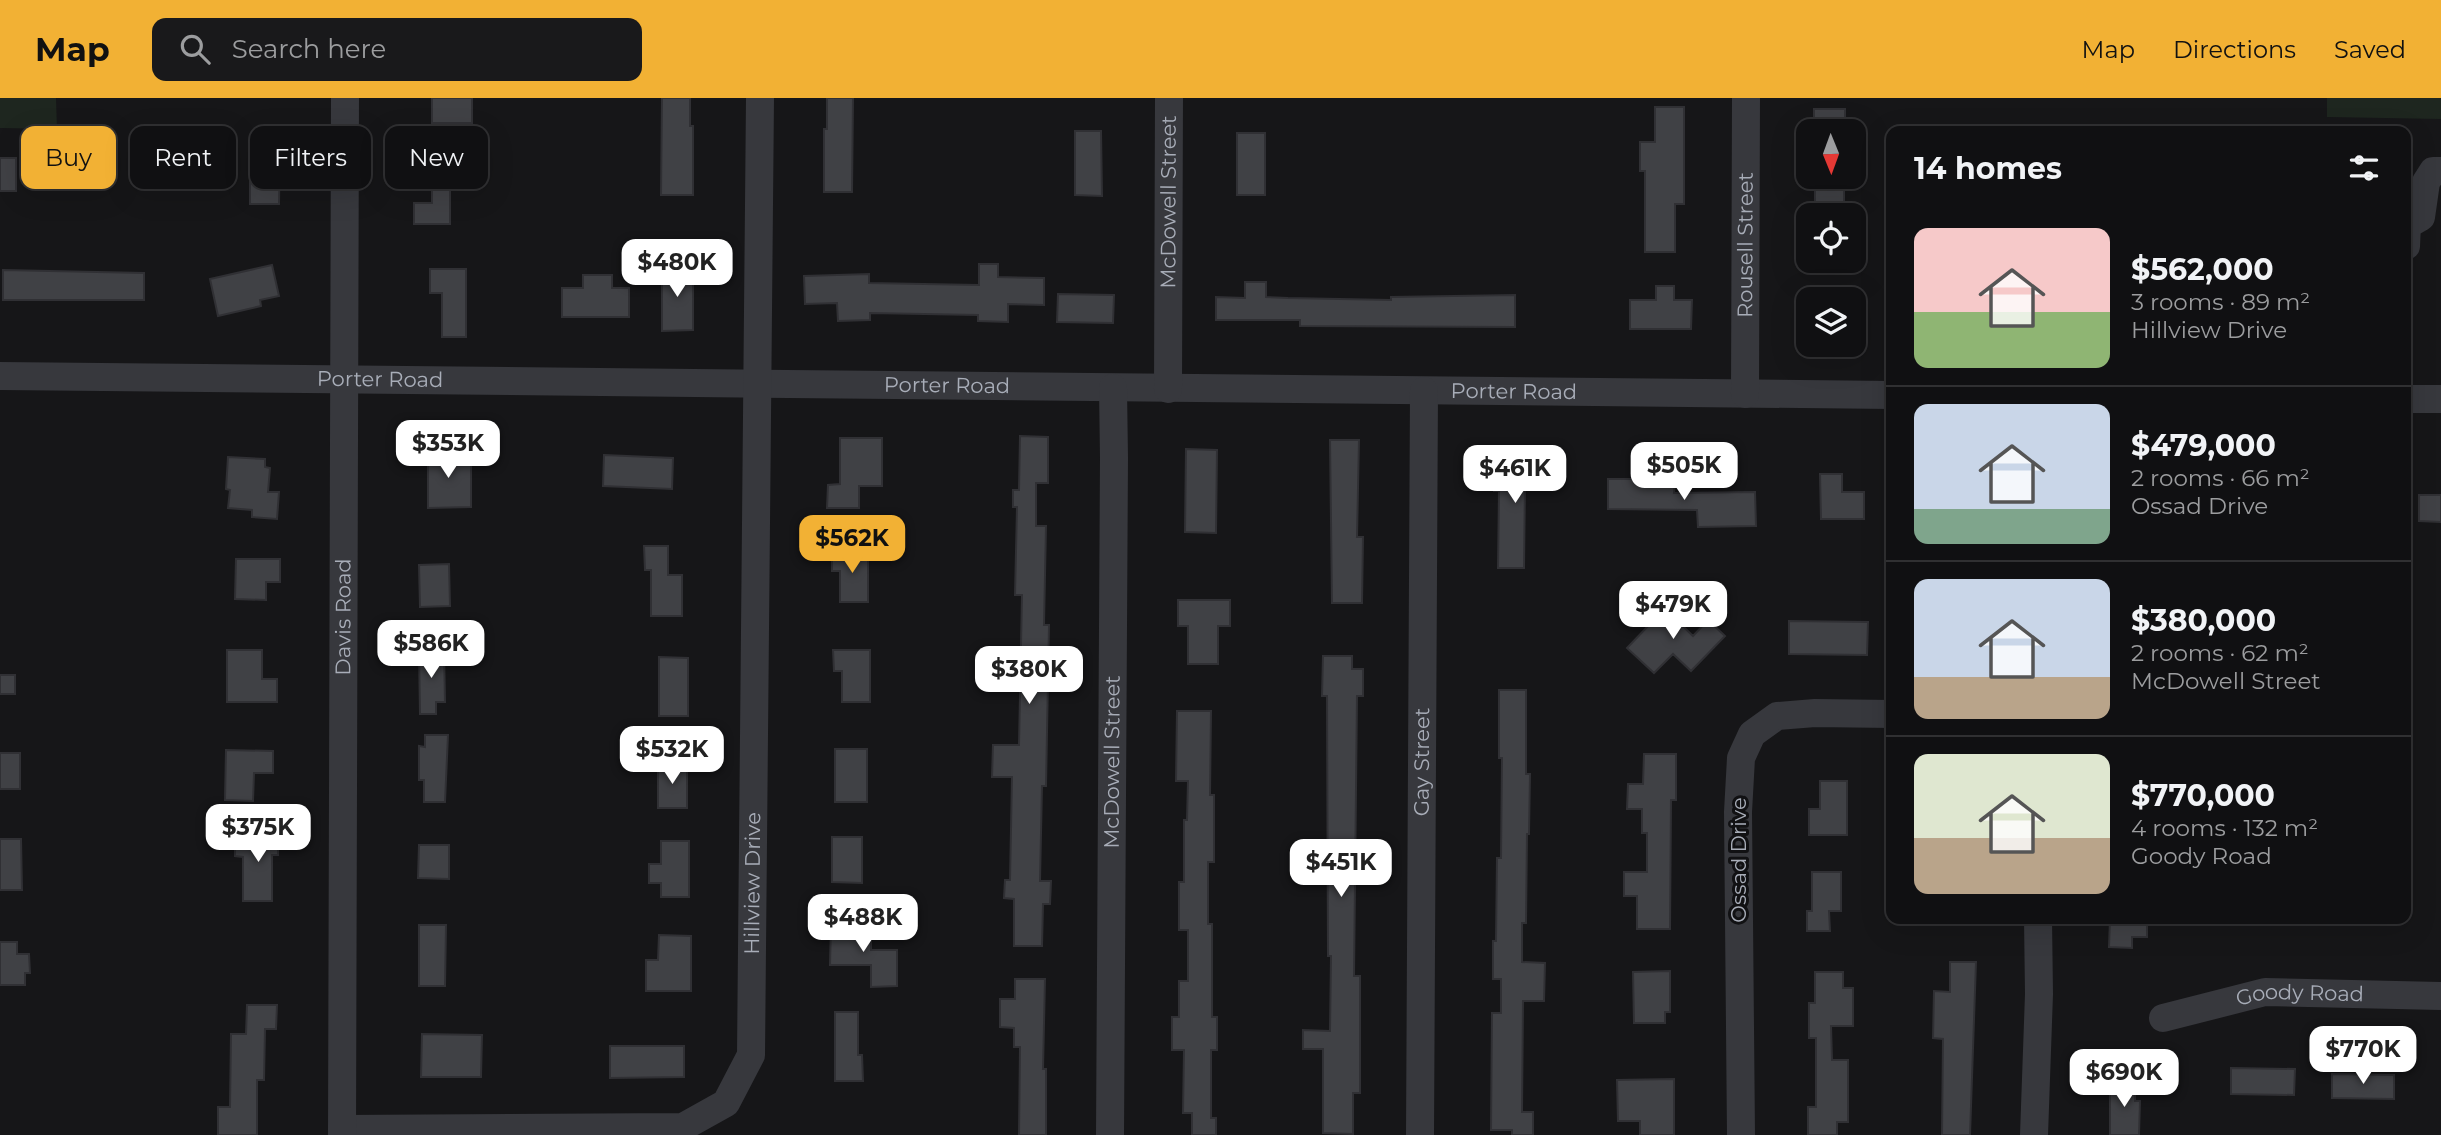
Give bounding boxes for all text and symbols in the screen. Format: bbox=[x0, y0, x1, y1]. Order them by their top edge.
search box bbox=[152, 18, 642, 81]
text: Map bbox=[35, 29, 110, 69]
icon: search bbox=[176, 30, 214, 68]
text: Search here bbox=[232, 33, 386, 65]
text: Map bbox=[2082, 35, 2135, 64]
text: Directions bbox=[2173, 35, 2296, 64]
text: Saved bbox=[2334, 35, 2406, 64]
street label: McDowell Street bbox=[1155, 115, 1181, 289]
north arrow bbox=[1796, 119, 1866, 189]
map controls bbox=[1796, 119, 1866, 357]
chip: Buy bbox=[21, 126, 116, 189]
chip: Rent bbox=[130, 126, 236, 189]
chip: Filters bbox=[250, 126, 371, 189]
chip: New bbox=[385, 126, 488, 189]
icon: filters bbox=[2345, 149, 2383, 187]
text: 14 homes bbox=[1914, 150, 2062, 187]
street label: Rousell Street bbox=[1732, 172, 1758, 318]
button: locate bbox=[1796, 203, 1866, 273]
pin: $480K bbox=[628, 240, 726, 299]
text: $480K bbox=[638, 248, 716, 276]
text: $562,000 bbox=[2131, 251, 2274, 288]
icon: home bbox=[1970, 256, 2054, 340]
button: layers bbox=[1796, 287, 1866, 357]
text: 3 rooms · 89 m² bbox=[2131, 288, 2310, 316]
text: Hillview Drive bbox=[2131, 316, 2287, 344]
street label: Porter Road bbox=[317, 366, 443, 392]
street label: Porter Road bbox=[884, 372, 1010, 398]
street label: Porter Road bbox=[1451, 378, 1577, 404]
pin: $353K bbox=[399, 420, 497, 480]
text: $479,000 bbox=[2131, 427, 2276, 464]
text: $353K bbox=[412, 429, 484, 457]
icon: home bbox=[1970, 432, 2054, 516]
pin: $505K bbox=[1635, 442, 1733, 502]
pin: $461K bbox=[1466, 446, 1564, 505]
text: $505K bbox=[1647, 451, 1721, 479]
text: $461K bbox=[1479, 454, 1551, 482]
text: 2 rooms · 66 m² bbox=[2131, 464, 2310, 492]
text: Ossad Drive bbox=[2131, 492, 2268, 520]
pin: $562K bbox=[803, 516, 901, 575]
text: $562K bbox=[815, 524, 889, 552]
street label: Davis Road bbox=[330, 558, 356, 676]
pin: $479K bbox=[1624, 582, 1722, 641]
text: $479K bbox=[1635, 590, 1711, 618]
text: $380,000 bbox=[2131, 602, 2276, 639]
icon: home bbox=[1970, 607, 2054, 691]
pin: $586K bbox=[382, 620, 480, 680]
text: $586K bbox=[393, 629, 469, 657]
text: 2 rooms · 62 m² bbox=[2131, 639, 2309, 667]
pin: $380K bbox=[980, 646, 1078, 706]
text: $380K bbox=[991, 655, 1067, 683]
text: McDowell Street bbox=[2131, 667, 2321, 695]
street label: McDowell Street bbox=[1099, 675, 1125, 849]
street label: Gay Street bbox=[1409, 708, 1434, 816]
pin: $532K bbox=[623, 726, 721, 786]
text: $532K bbox=[636, 735, 708, 763]
text: $770,000 bbox=[2131, 777, 2275, 814]
icon: home bbox=[1970, 782, 2054, 866]
street label: Ossad Drive bbox=[1726, 797, 1751, 923]
pin: $375K bbox=[209, 804, 307, 864]
street label: Hillview Drive bbox=[739, 812, 765, 955]
text: $375K bbox=[222, 813, 294, 841]
text: 4 rooms · 132 m² bbox=[2131, 814, 2318, 842]
pin: $451K bbox=[1292, 840, 1390, 899]
text: Goody Road bbox=[2131, 842, 2272, 870]
text: $451K bbox=[1306, 848, 1376, 876]
pin: $488K bbox=[814, 894, 912, 954]
text: $488K bbox=[824, 903, 902, 931]
street label: Goody Road bbox=[2233, 979, 2364, 1011]
pin: $770K bbox=[2314, 1026, 2412, 1086]
text: $770K bbox=[2325, 1035, 2401, 1063]
pin: $690K bbox=[2075, 1049, 2173, 1109]
text: $690K bbox=[2086, 1058, 2162, 1086]

